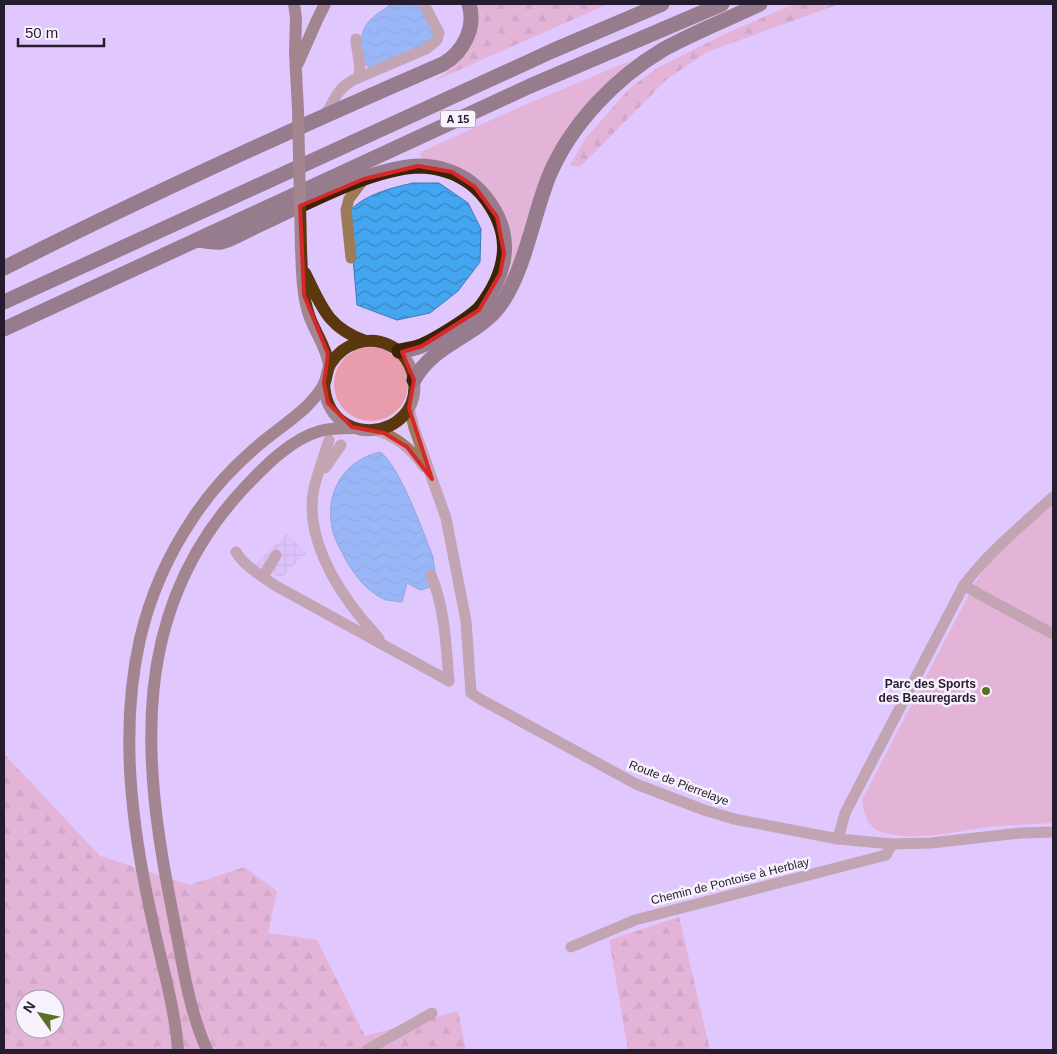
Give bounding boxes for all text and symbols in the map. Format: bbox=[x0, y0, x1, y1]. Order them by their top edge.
scale bar bbox=[18, 15, 104, 47]
text: 50 m bbox=[25, 24, 58, 41]
road number: A 15 bbox=[440, 110, 476, 128]
place label: Parc des Sports des Beauregards bbox=[879, 677, 976, 705]
marker: Parc des Sports des Beauregards bbox=[980, 685, 992, 697]
street label: Route de Pierrelaye bbox=[627, 757, 731, 809]
street label: Chemin de Pontoise à Herblay bbox=[649, 855, 811, 907]
north arrow bbox=[15, 989, 65, 1039]
text: N bbox=[20, 998, 39, 1016]

